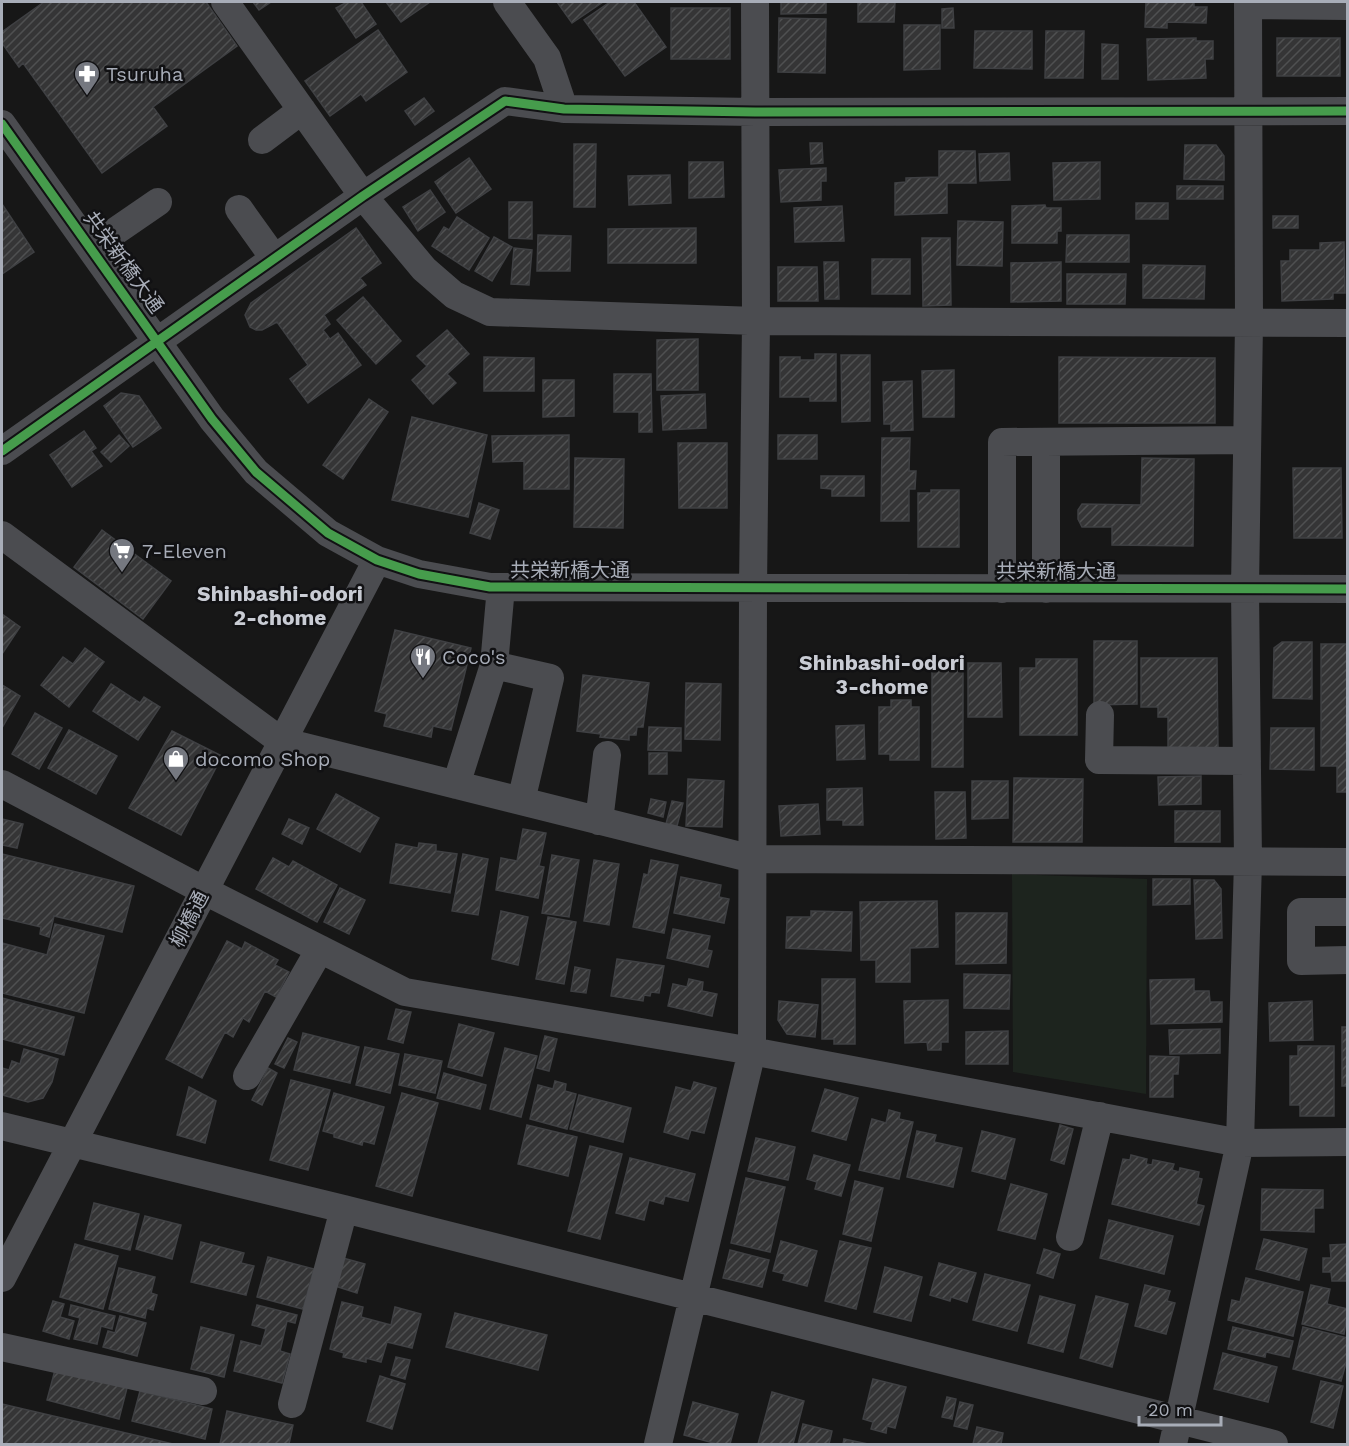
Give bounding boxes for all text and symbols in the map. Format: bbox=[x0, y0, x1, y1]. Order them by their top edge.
pharmacy icon: Tsuruha bbox=[72, 59, 102, 97]
place label: Tsuruha bbox=[106, 62, 183, 86]
street label: 共栄新橋大通 bbox=[79, 206, 169, 318]
supermarket icon: 7-Eleven bbox=[107, 536, 137, 574]
place label: 7-Eleven bbox=[142, 539, 227, 563]
street label: 共栄新橋大通 bbox=[510, 558, 630, 582]
street label: 共栄新橋大通 bbox=[996, 559, 1116, 583]
district label: Shinbashi-odori 2-chome bbox=[197, 581, 363, 630]
restaurant icon: Coco's bbox=[408, 642, 438, 680]
place label: Coco's bbox=[442, 645, 506, 669]
district label: Shinbashi-odori 3-chome bbox=[799, 650, 965, 699]
shop icon: docomo Shop bbox=[161, 744, 191, 782]
place label: docomo Shop bbox=[195, 747, 330, 771]
street label: 柳橋通 bbox=[165, 887, 213, 951]
scale bar bbox=[1139, 1389, 1222, 1427]
text: 20 m bbox=[1148, 1399, 1193, 1420]

